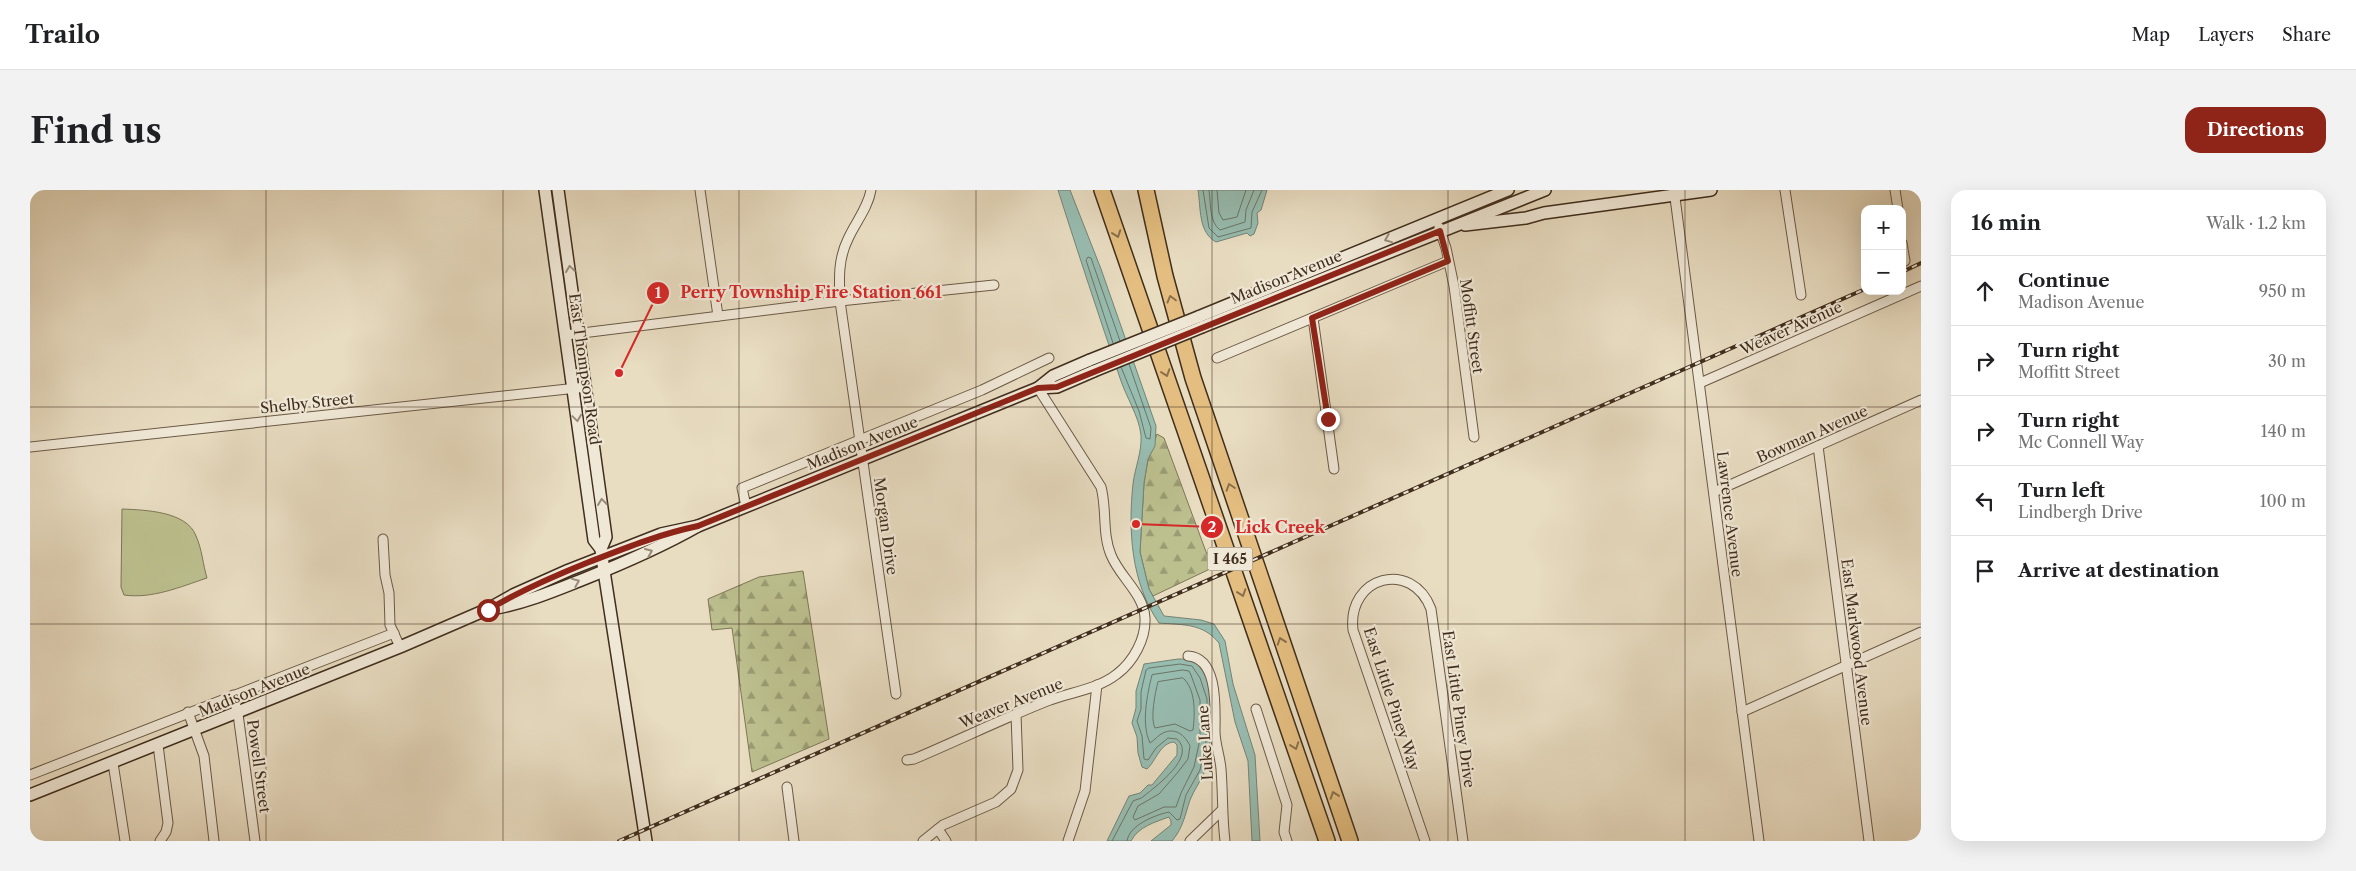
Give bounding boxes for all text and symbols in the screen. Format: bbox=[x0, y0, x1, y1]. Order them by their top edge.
text: Trailo bbox=[25, 20, 100, 49]
text: Map bbox=[2132, 24, 2170, 46]
text: Layers bbox=[2198, 24, 2254, 46]
text: Share bbox=[2282, 24, 2331, 46]
button: Directions bbox=[2185, 107, 2326, 153]
text: Find us bbox=[30, 109, 162, 152]
map controls bbox=[1861, 205, 1906, 295]
button: + bbox=[1861, 205, 1906, 250]
text: 16 min bbox=[1971, 210, 2041, 235]
text: Walk · 1.2 km bbox=[2206, 213, 2306, 233]
one-way arrow bbox=[1111, 229, 1121, 237]
one-way arrow bbox=[1384, 234, 1392, 244]
street label: Madison Avenue bbox=[1228, 246, 1344, 308]
button: − bbox=[1861, 250, 1906, 295]
one-way arrow bbox=[565, 265, 575, 274]
text: Continue bbox=[2018, 269, 2110, 292]
callout: Perry Township Fire Station 661 bbox=[645, 277, 953, 308]
street label: Moffitt Street bbox=[1456, 277, 1488, 375]
icon: ahead bbox=[1971, 277, 1999, 305]
text: 950 m bbox=[2259, 281, 2306, 301]
text: Perry Township Fire Station 661 bbox=[680, 282, 943, 302]
text: 1 bbox=[655, 283, 662, 302]
street label: East Thompson Road bbox=[565, 292, 605, 446]
text: Madison Avenue bbox=[2018, 292, 2144, 312]
one-way arrow bbox=[1166, 295, 1176, 303]
street label: Weaver Avenue bbox=[1736, 297, 1845, 359]
text: Turn right bbox=[2018, 339, 2119, 362]
icon: right bbox=[1971, 347, 1999, 375]
text: 30 m bbox=[2268, 351, 2306, 371]
text: Moffitt Street bbox=[2018, 362, 2120, 382]
one-way arrow bbox=[1160, 368, 1170, 377]
street label: Shelby Street bbox=[259, 389, 356, 417]
street label: Bowman Avenue bbox=[1753, 401, 1871, 467]
route end bbox=[1317, 408, 1340, 431]
text: Turn right bbox=[2018, 409, 2119, 432]
street label: Madison Avenue bbox=[804, 412, 920, 474]
one-way arrow bbox=[571, 414, 581, 422]
icon: right bbox=[1971, 417, 1999, 445]
text: 140 m bbox=[2261, 421, 2306, 441]
text: Mc Connell Way bbox=[2018, 432, 2144, 452]
street label: Lawrence Avenue bbox=[1713, 450, 1747, 578]
street label: Morgan Drive bbox=[870, 476, 902, 576]
text: Turn left bbox=[2018, 479, 2105, 502]
one-way arrow bbox=[1225, 483, 1235, 492]
icon: left bbox=[1971, 487, 1999, 515]
text: 100 m bbox=[2260, 491, 2306, 511]
one-way arrow bbox=[597, 498, 607, 506]
text: Lindbergh Drive bbox=[2018, 502, 2143, 522]
callout: Lick Creek bbox=[1200, 512, 1335, 543]
text: 2 bbox=[1208, 517, 1217, 536]
text: Lick Creek bbox=[1235, 517, 1325, 537]
one-way arrow bbox=[644, 548, 653, 559]
road number: I 465 bbox=[1208, 548, 1252, 570]
icon: arrive bbox=[1971, 557, 1999, 585]
street label: East Markwood Avenue bbox=[1837, 558, 1877, 726]
text: Arrive at destination bbox=[2018, 559, 2219, 582]
one-way arrow bbox=[571, 578, 579, 588]
one-way arrow bbox=[1236, 588, 1246, 596]
route start bbox=[477, 599, 500, 622]
street label: East Little Piney Way bbox=[1360, 625, 1424, 774]
street label: East Little Piney Drive bbox=[1439, 629, 1479, 789]
one-way arrow bbox=[1277, 637, 1287, 646]
street label: Madison Avenue bbox=[196, 659, 312, 721]
street label: Weaver Avenue bbox=[956, 674, 1066, 733]
street label: Luke Lane bbox=[1193, 705, 1217, 781]
street label: Powell Street bbox=[243, 718, 275, 815]
one-way arrow bbox=[1289, 741, 1299, 750]
one-way arrow bbox=[1330, 791, 1340, 800]

